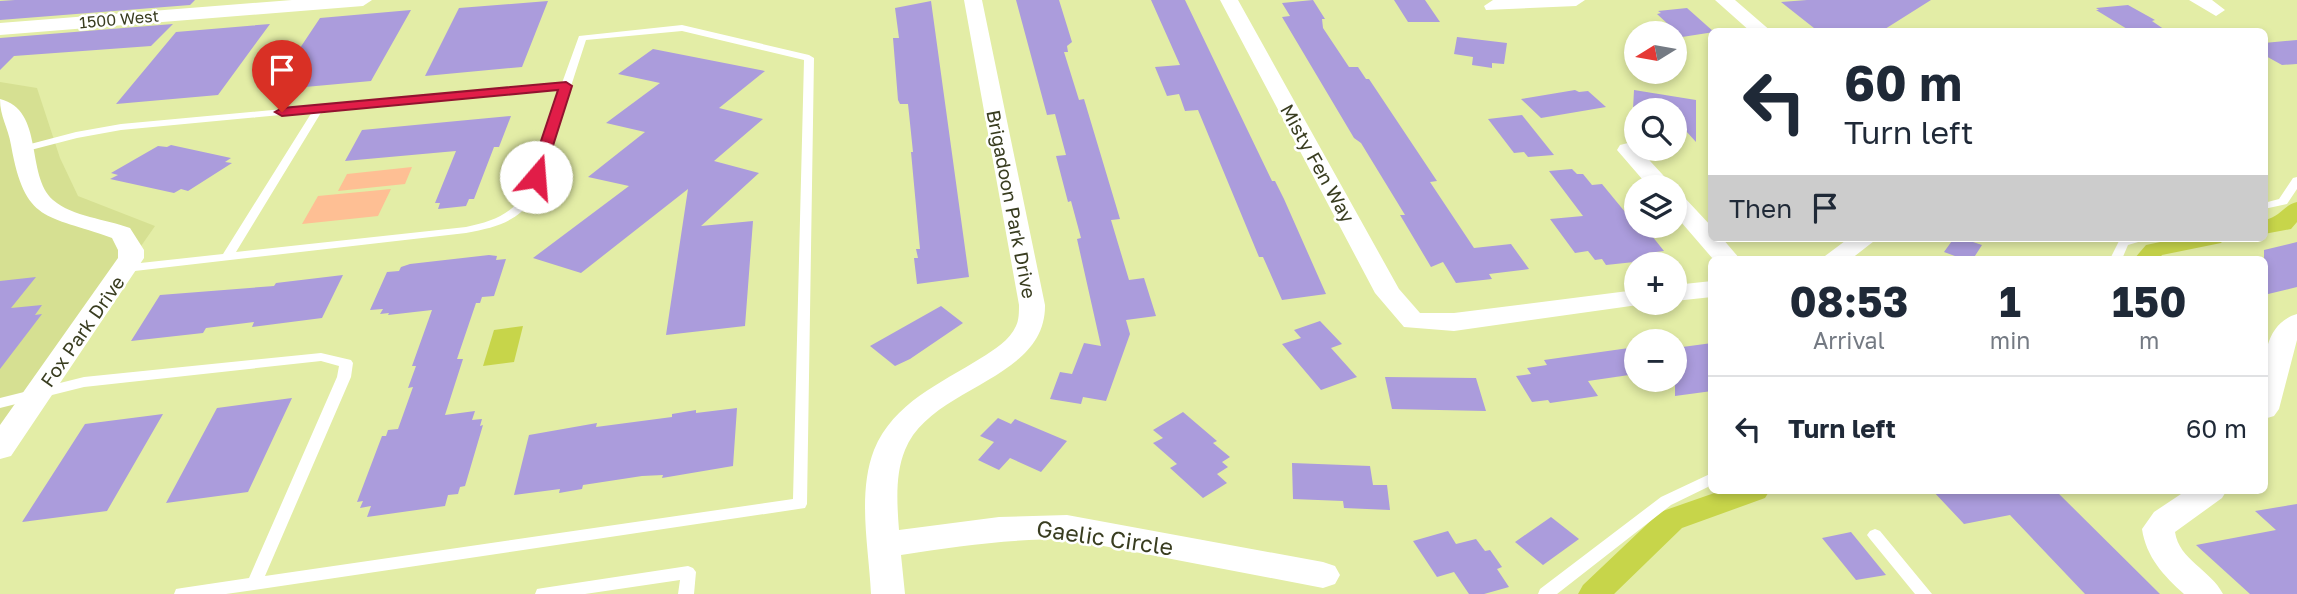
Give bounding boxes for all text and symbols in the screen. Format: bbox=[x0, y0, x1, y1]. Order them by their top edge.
street label: 1500 West bbox=[78, 6, 160, 32]
north arrow bbox=[1624, 21, 1687, 84]
map controls bbox=[1624, 21, 1687, 392]
pin bbox=[252, 40, 312, 112]
icon: arrive bbox=[263, 51, 301, 89]
text: 60 m bbox=[1844, 53, 1962, 112]
icon: left bbox=[1729, 56, 1820, 147]
button: search bbox=[1624, 98, 1687, 161]
street label: Misty Fen Way bbox=[1276, 100, 1360, 227]
street label: Brigadoon Park Drive bbox=[982, 108, 1042, 300]
text: Turn left bbox=[1844, 113, 1973, 151]
position arrow bbox=[499, 140, 573, 214]
button: layers bbox=[1624, 175, 1687, 238]
icon: arrive bbox=[1806, 189, 1844, 227]
text: Then bbox=[1729, 193, 1792, 224]
button: + bbox=[1624, 252, 1687, 315]
street label: Fox Park Drive bbox=[35, 271, 129, 391]
text: 08:53 bbox=[1789, 276, 1908, 326]
text: 1 bbox=[1999, 276, 2021, 326]
text: 150 bbox=[2112, 276, 2187, 326]
text: Arrival bbox=[1813, 326, 1885, 354]
text: min bbox=[1990, 326, 2030, 354]
text: m bbox=[2139, 326, 2159, 354]
button: − bbox=[1624, 329, 1687, 392]
icon: left bbox=[1729, 410, 1767, 448]
text: Turn left bbox=[1788, 413, 1896, 444]
text: 60 m bbox=[2186, 413, 2247, 444]
street label: Gaelic Circle bbox=[1035, 514, 1175, 560]

